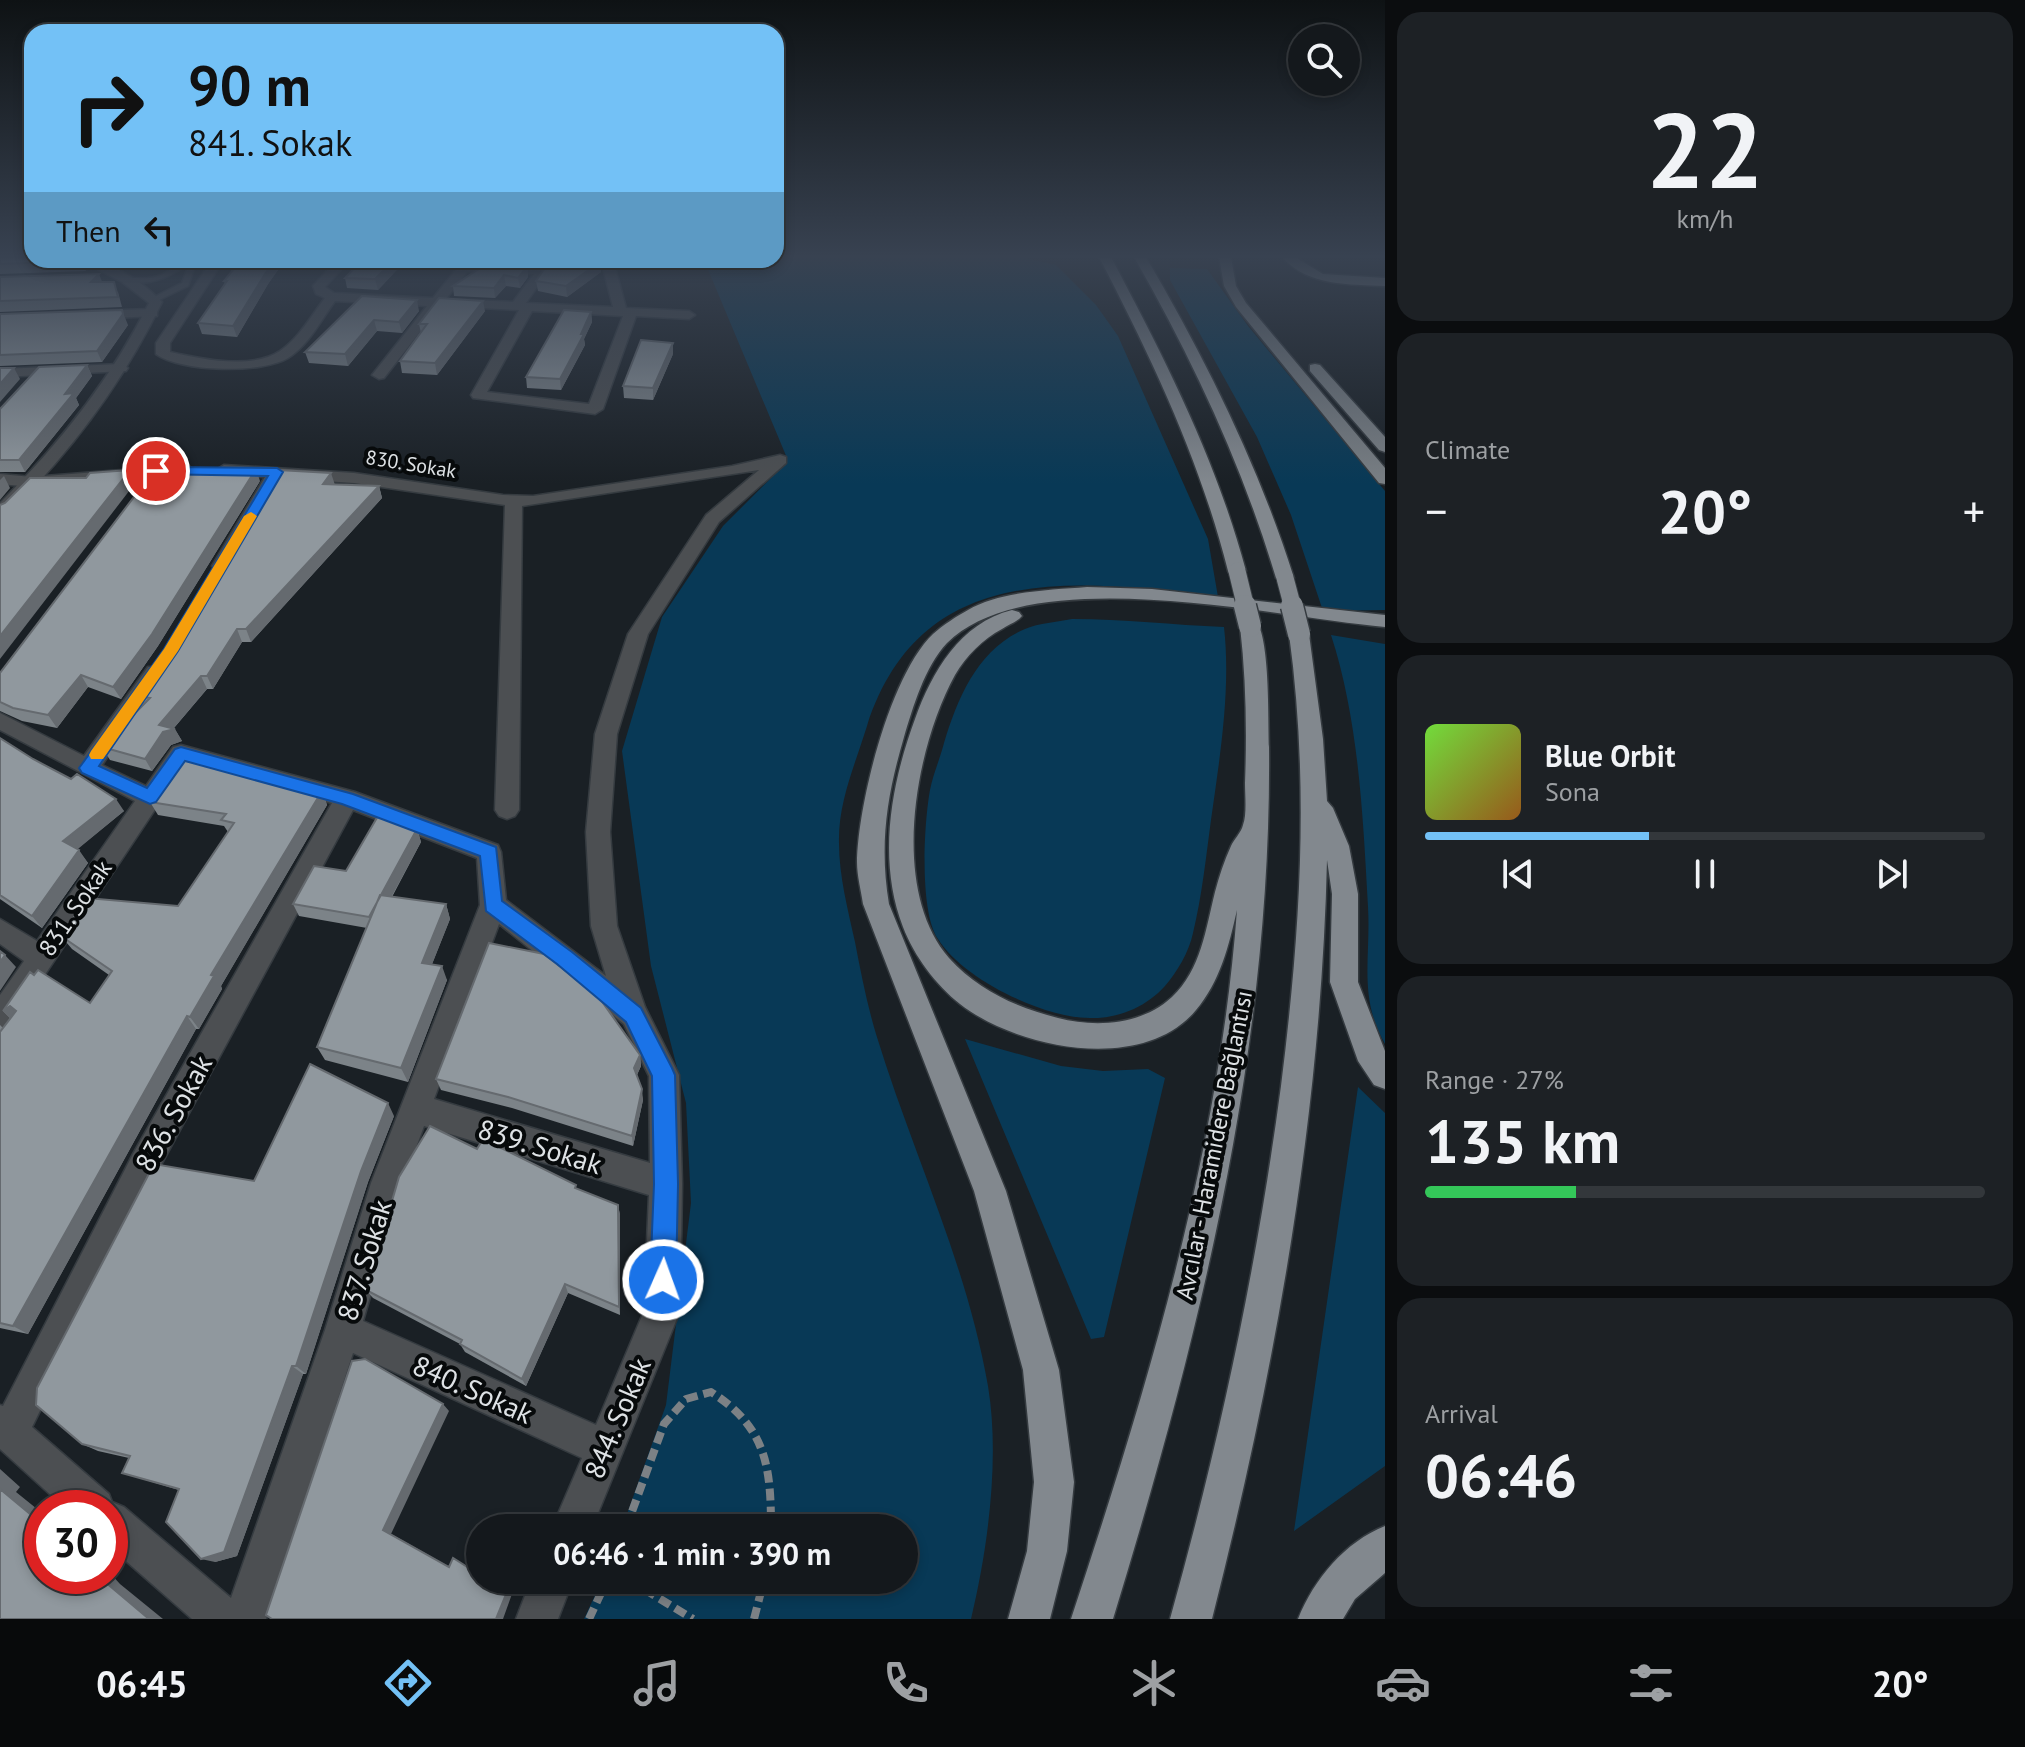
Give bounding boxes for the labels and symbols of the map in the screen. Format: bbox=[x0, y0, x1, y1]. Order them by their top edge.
pin bbox=[122, 437, 190, 505]
street label: 830. Sokak bbox=[364, 444, 458, 484]
street label: 831. Sokak bbox=[32, 854, 119, 962]
street label: Avcılar - Haramidere Bağlantısı bbox=[1169, 988, 1259, 1302]
street label: 836. Sokak bbox=[126, 1048, 220, 1178]
street label: 839. Sokak bbox=[474, 1110, 607, 1183]
street label: 837. Sokak bbox=[328, 1194, 400, 1325]
position arrow bbox=[621, 1238, 705, 1322]
street label: 840. Sokak bbox=[407, 1346, 539, 1432]
street label: 844. Sokak bbox=[575, 1351, 659, 1484]
speed limit sign: 30 bbox=[24, 1490, 128, 1594]

